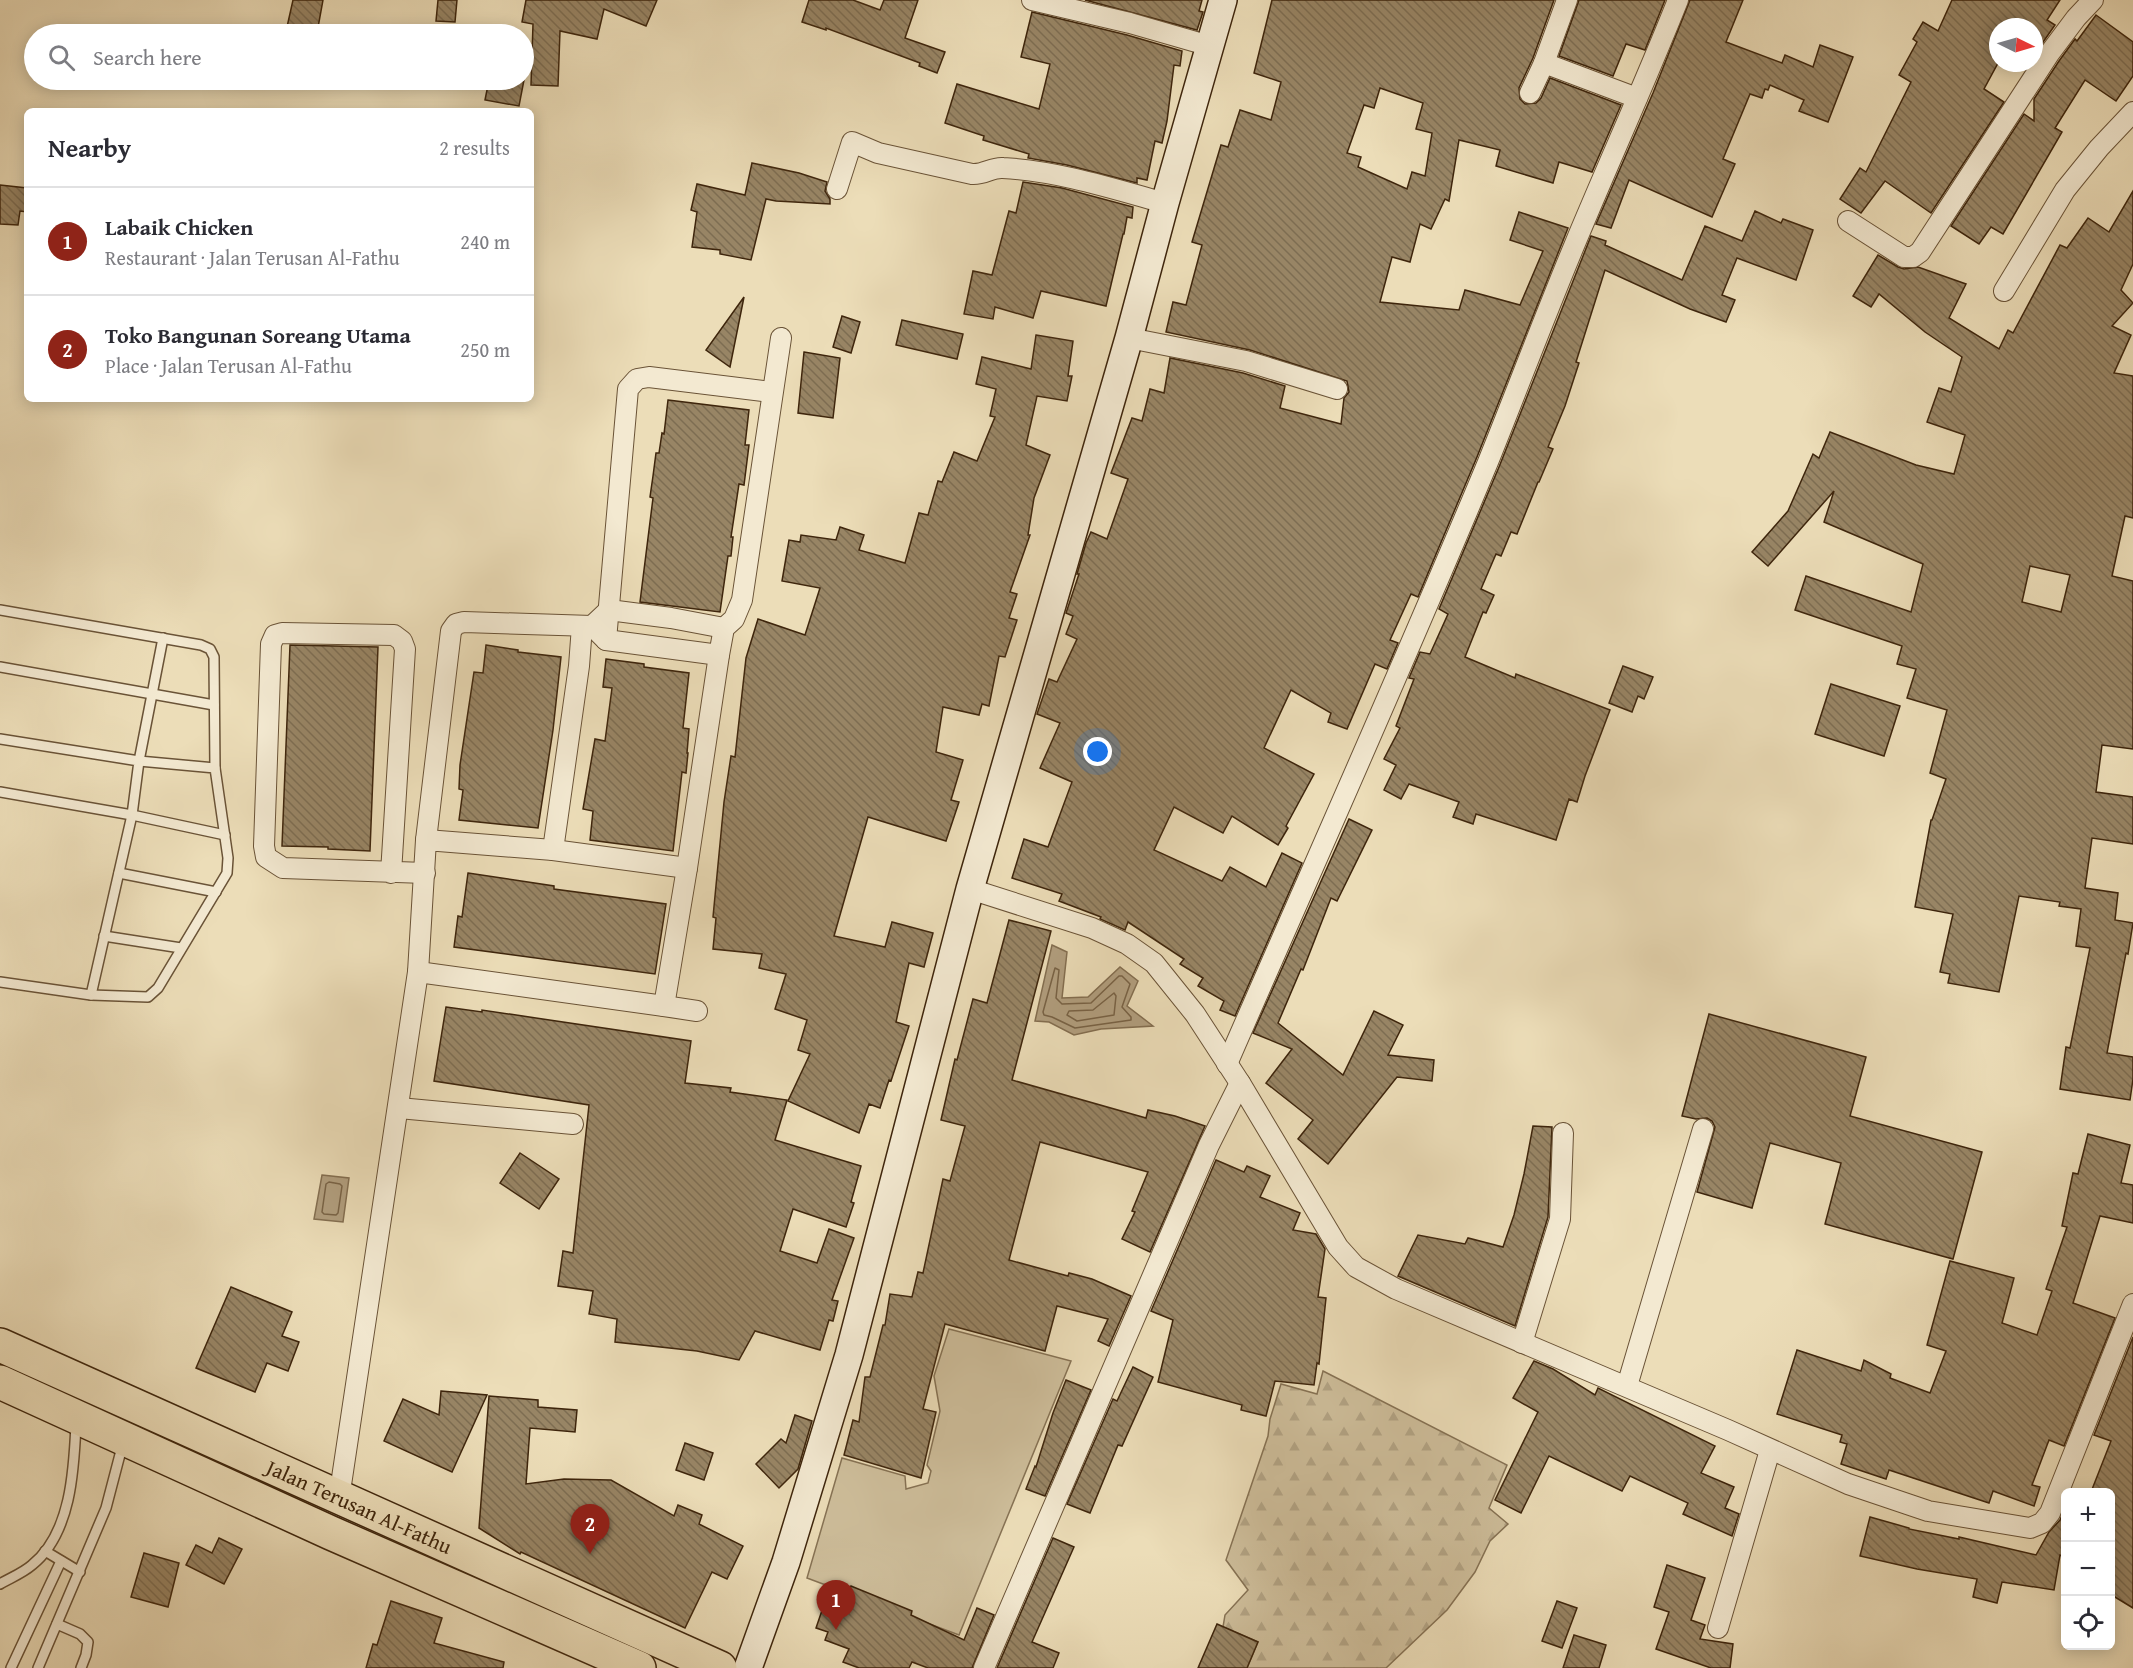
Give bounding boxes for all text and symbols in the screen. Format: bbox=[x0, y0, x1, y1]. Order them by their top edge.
north arrow bbox=[1989, 18, 2043, 72]
search box bbox=[24, 24, 534, 90]
icon: search bbox=[45, 41, 78, 74]
text: Search here bbox=[93, 41, 202, 73]
text: Nearby bbox=[48, 128, 131, 167]
text: 2 results bbox=[439, 133, 510, 162]
text: Labaik Chicken bbox=[105, 211, 253, 243]
text: 1 bbox=[62, 227, 73, 256]
text: 240 m bbox=[460, 227, 510, 256]
text: Restaurant · Jalan Terusan Al-Fathu bbox=[105, 243, 400, 272]
text: Toko Bangunan Soreang Utama bbox=[105, 319, 411, 351]
text: 2 bbox=[62, 335, 73, 364]
text: 250 m bbox=[460, 335, 510, 364]
text: Place · Jalan Terusan Al-Fathu bbox=[105, 351, 352, 380]
your location bbox=[1083, 737, 1112, 766]
street label: Jalan Terusan Al-Fathu bbox=[259, 1450, 458, 1562]
map controls bbox=[2061, 1488, 2115, 1650]
button: + bbox=[2061, 1488, 2115, 1542]
pin: 2 bbox=[570, 1504, 610, 1554]
button: − bbox=[2061, 1542, 2115, 1596]
pin: 1 bbox=[816, 1580, 856, 1630]
button: locate bbox=[2061, 1596, 2115, 1650]

